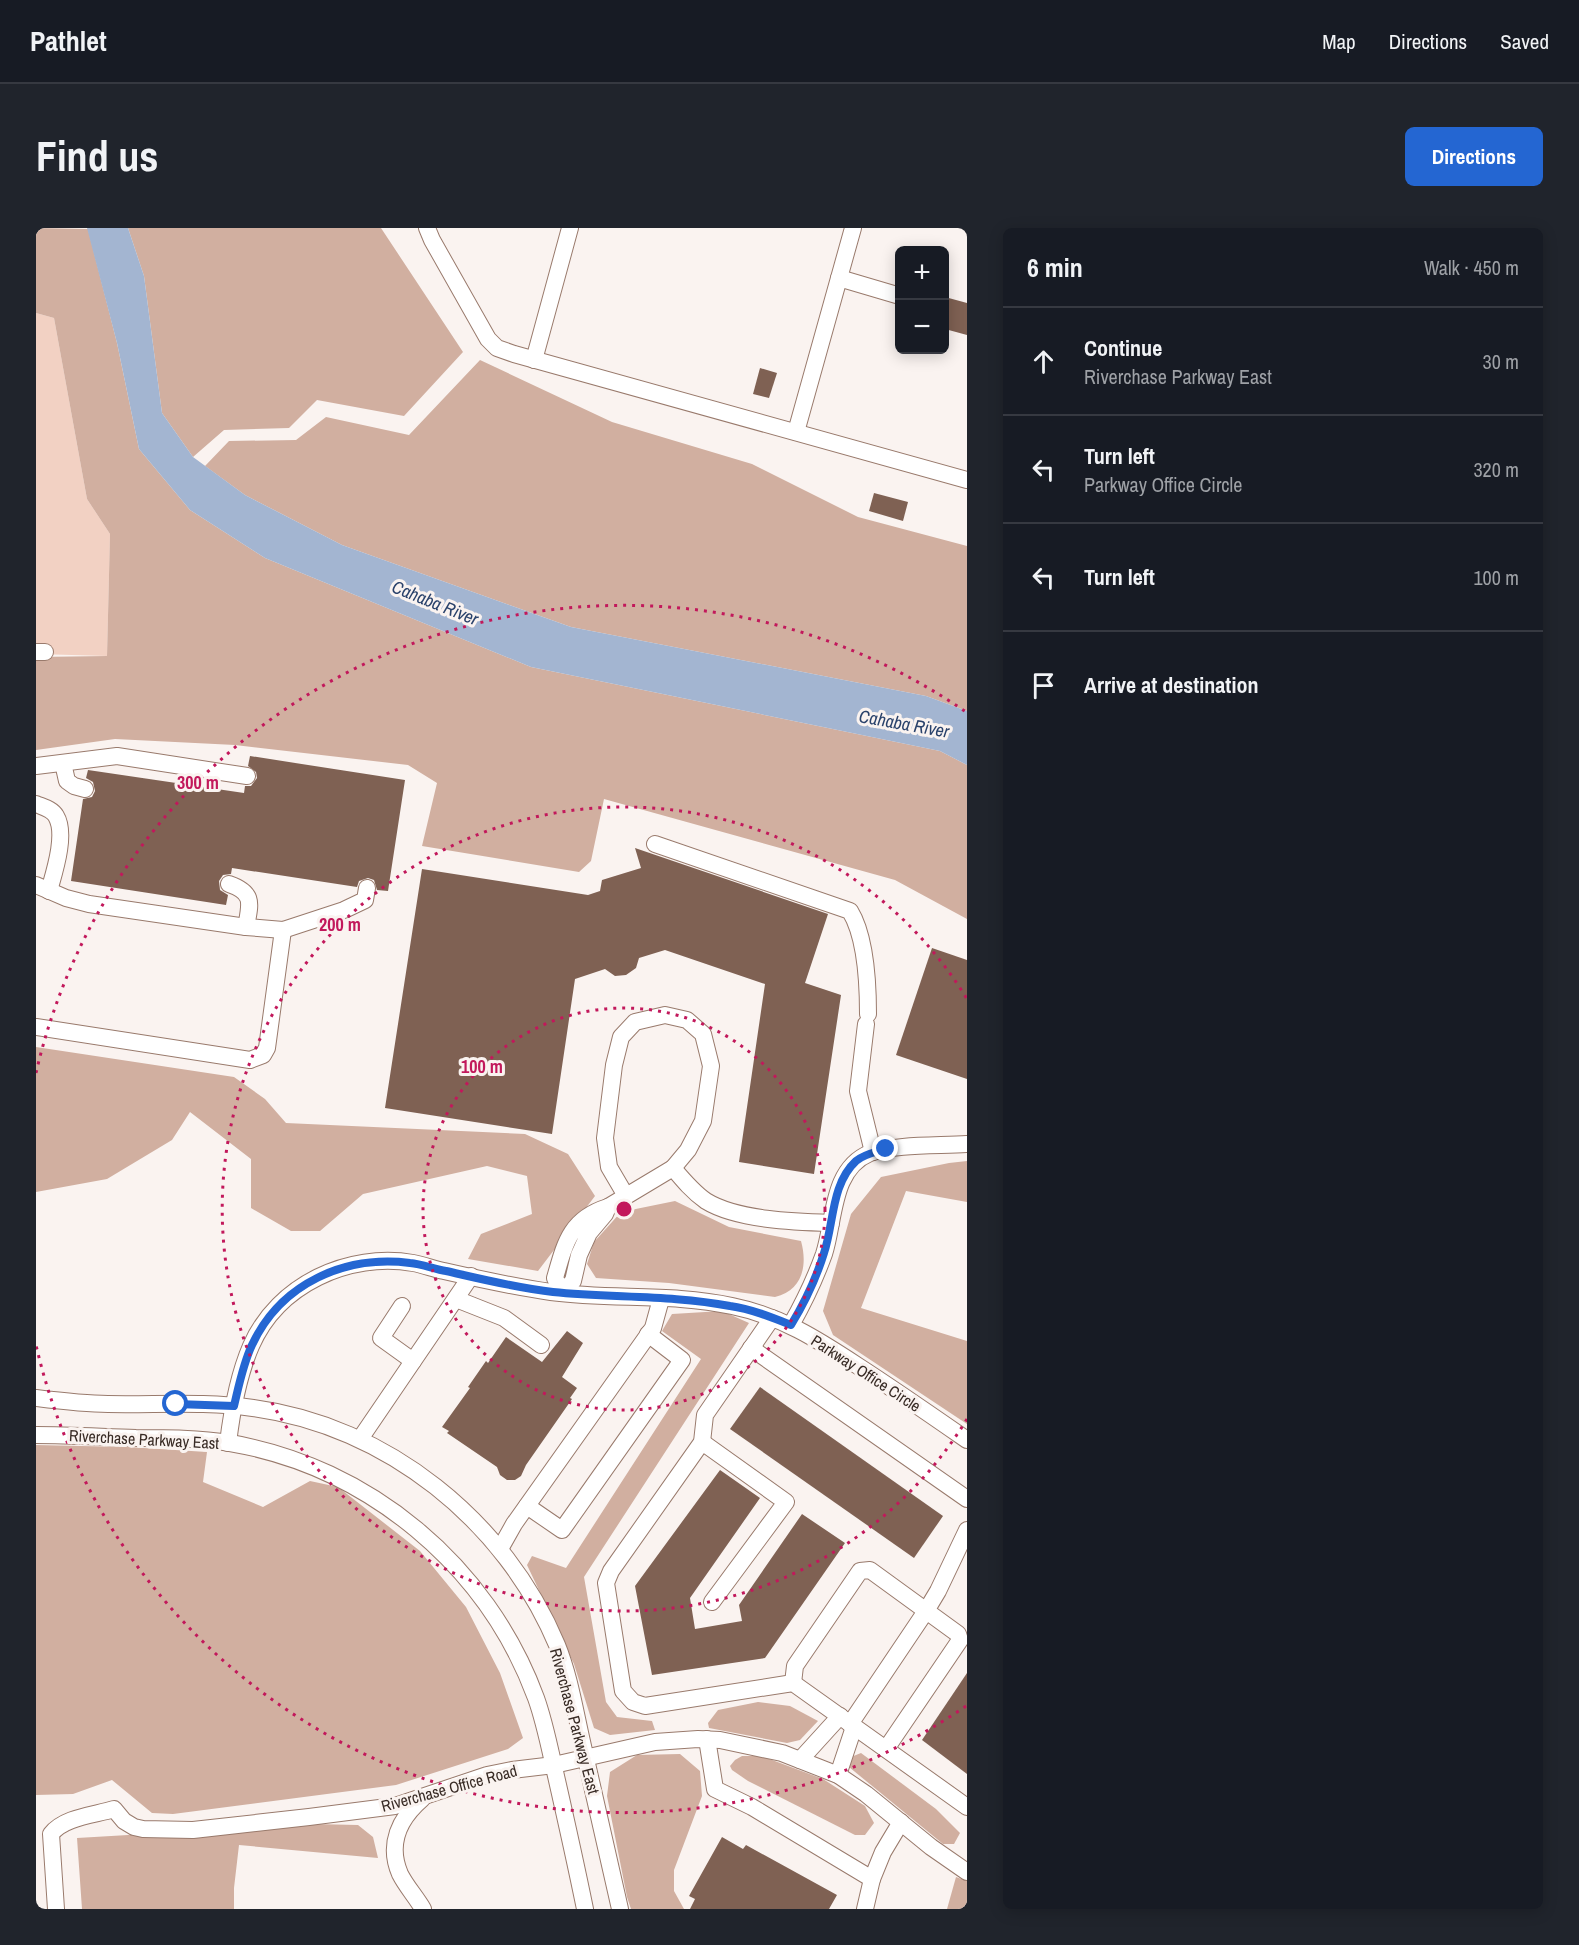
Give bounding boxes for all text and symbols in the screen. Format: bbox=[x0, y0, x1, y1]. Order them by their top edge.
text: Pathlet bbox=[30, 22, 107, 60]
text: Map bbox=[1322, 27, 1356, 56]
text: Directions bbox=[1389, 27, 1467, 56]
text: Saved bbox=[1500, 27, 1549, 56]
button: Directions bbox=[1405, 127, 1543, 186]
text: Find us bbox=[36, 128, 158, 184]
map controls bbox=[895, 246, 949, 354]
button: + bbox=[895, 246, 949, 300]
text: 6 min bbox=[1027, 250, 1083, 285]
text: Walk · 450 m bbox=[1424, 254, 1519, 281]
button: − bbox=[895, 300, 949, 354]
text: Continue bbox=[1084, 333, 1162, 363]
icon: ahead bbox=[1027, 345, 1060, 378]
text: 30 m bbox=[1483, 348, 1519, 375]
text: Riverchase Parkway East bbox=[1084, 363, 1272, 390]
text: Turn left bbox=[1084, 441, 1155, 471]
icon: left bbox=[1027, 453, 1060, 486]
text: 320 m bbox=[1473, 456, 1519, 483]
text: Parkway Office Circle bbox=[1084, 471, 1242, 498]
icon: left bbox=[1027, 561, 1060, 594]
text: Turn left bbox=[1084, 562, 1155, 592]
text: 100 m bbox=[1473, 564, 1519, 591]
water label: Cahaba River bbox=[388, 574, 483, 632]
icon: arrive bbox=[1027, 669, 1060, 702]
text: Arrive at destination bbox=[1084, 670, 1258, 700]
water label: Cahaba River bbox=[857, 703, 952, 744]
text: 300 m bbox=[177, 770, 219, 795]
text: 200 m bbox=[319, 912, 361, 937]
text: 100 m bbox=[461, 1054, 503, 1079]
route end bbox=[872, 1135, 898, 1161]
centre of rings bbox=[614, 1199, 634, 1219]
street label: Parkway Office Circle bbox=[807, 1329, 925, 1417]
route start bbox=[162, 1390, 188, 1416]
street label: Riverchase Parkway East bbox=[68, 1424, 220, 1454]
street label: Riverchase Parkway East bbox=[545, 1646, 605, 1797]
street label: Riverchase Office Road bbox=[379, 1759, 519, 1817]

